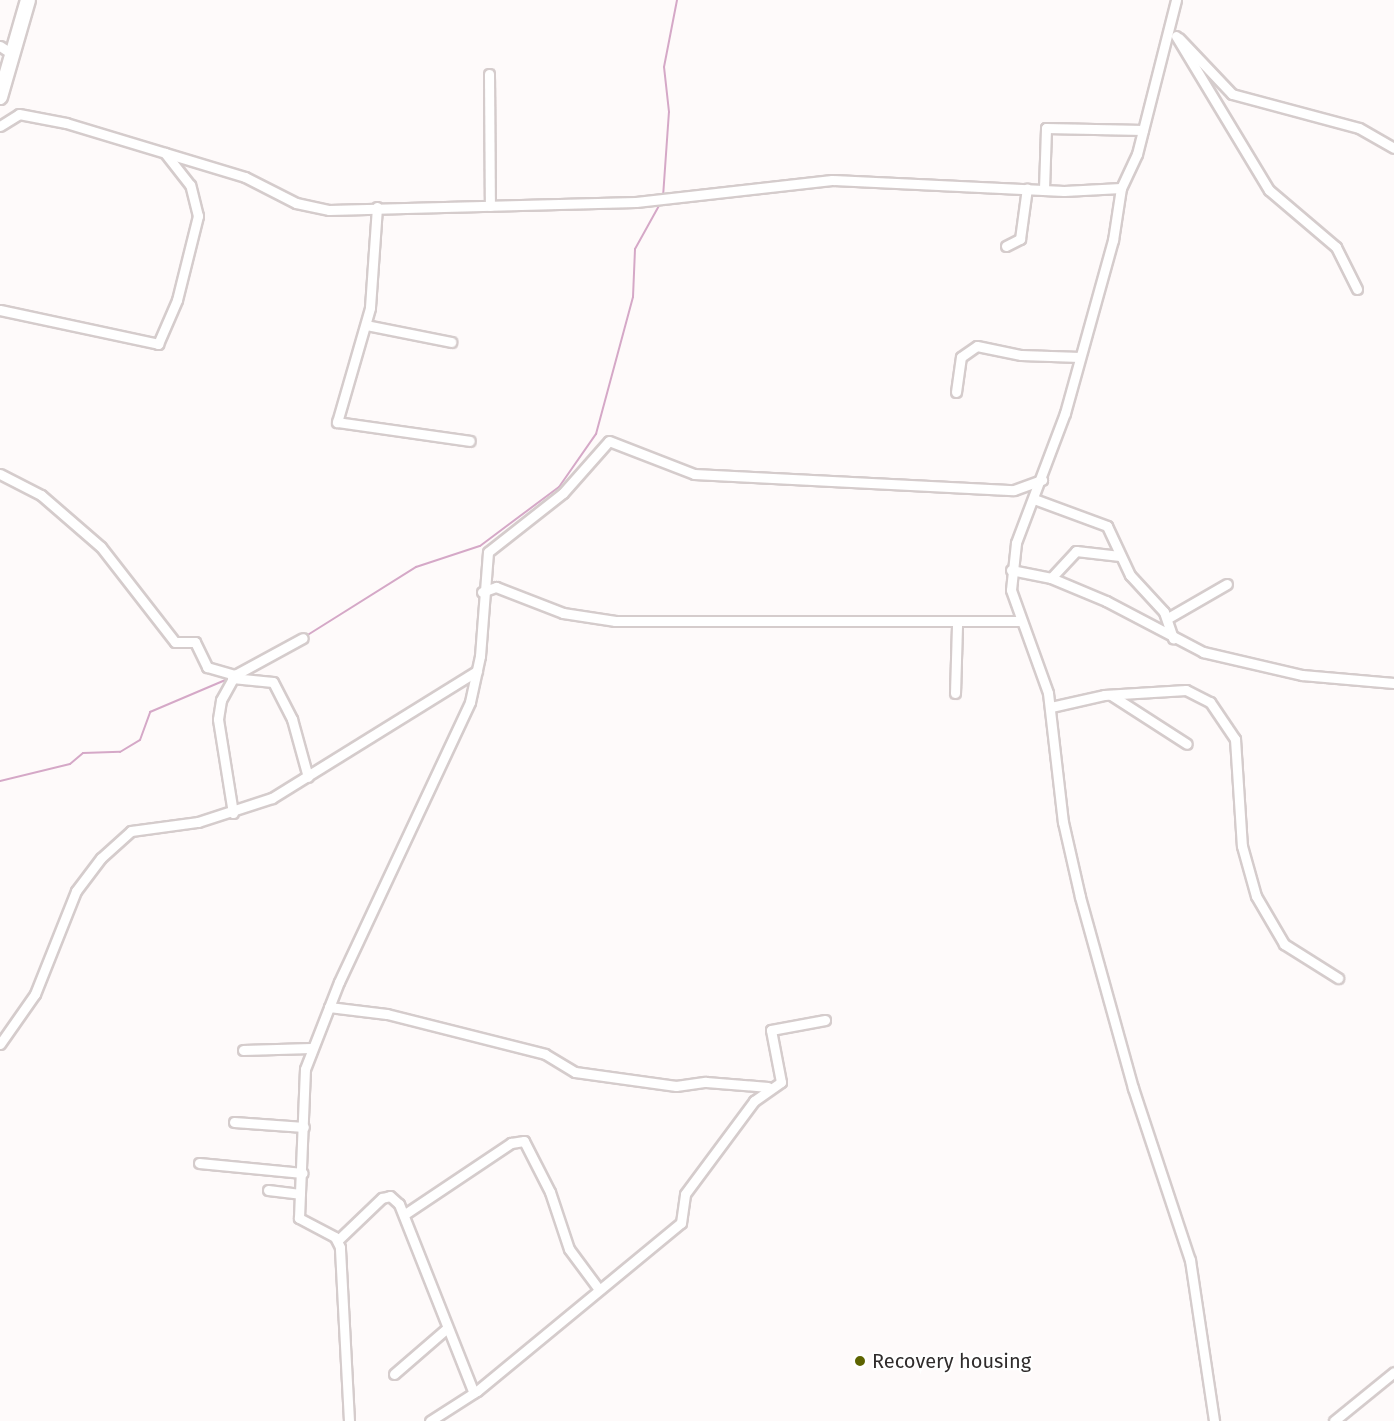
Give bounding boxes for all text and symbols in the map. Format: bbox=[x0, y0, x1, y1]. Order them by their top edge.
place label: Recovery housing bbox=[872, 1349, 1031, 1373]
marker: Recovery housing bbox=[853, 1354, 867, 1368]

